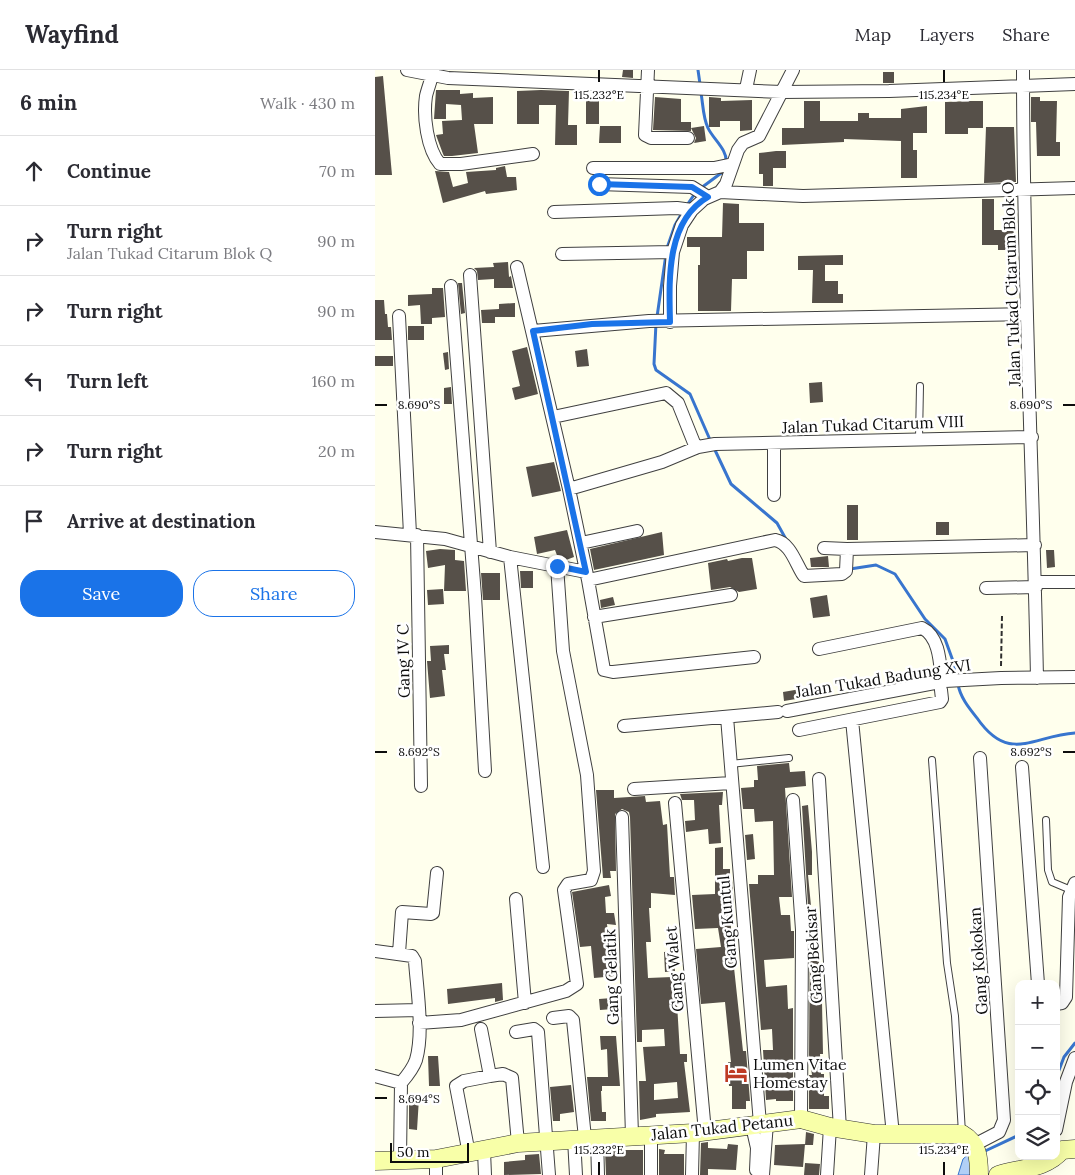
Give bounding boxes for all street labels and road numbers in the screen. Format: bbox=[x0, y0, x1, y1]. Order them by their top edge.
street label: Jalan Tukad Citarum Blok O bbox=[997, 181, 1025, 388]
street label: Jalan Tukad Citarum VIII bbox=[780, 411, 965, 437]
street label: Gang IV C bbox=[392, 624, 414, 698]
street label: Jalan Tukad Badung XVI bbox=[793, 654, 972, 702]
street label: Gang Kuntul bbox=[713, 875, 741, 969]
street label: Gang Bekisar bbox=[800, 906, 826, 1004]
street label: Gang Kokokan bbox=[964, 906, 992, 1015]
street label: Gang Walet bbox=[660, 925, 688, 1013]
street label: Gang Gelatik bbox=[599, 928, 623, 1025]
street label: Jalan Tukad Petanu bbox=[649, 1110, 794, 1144]

